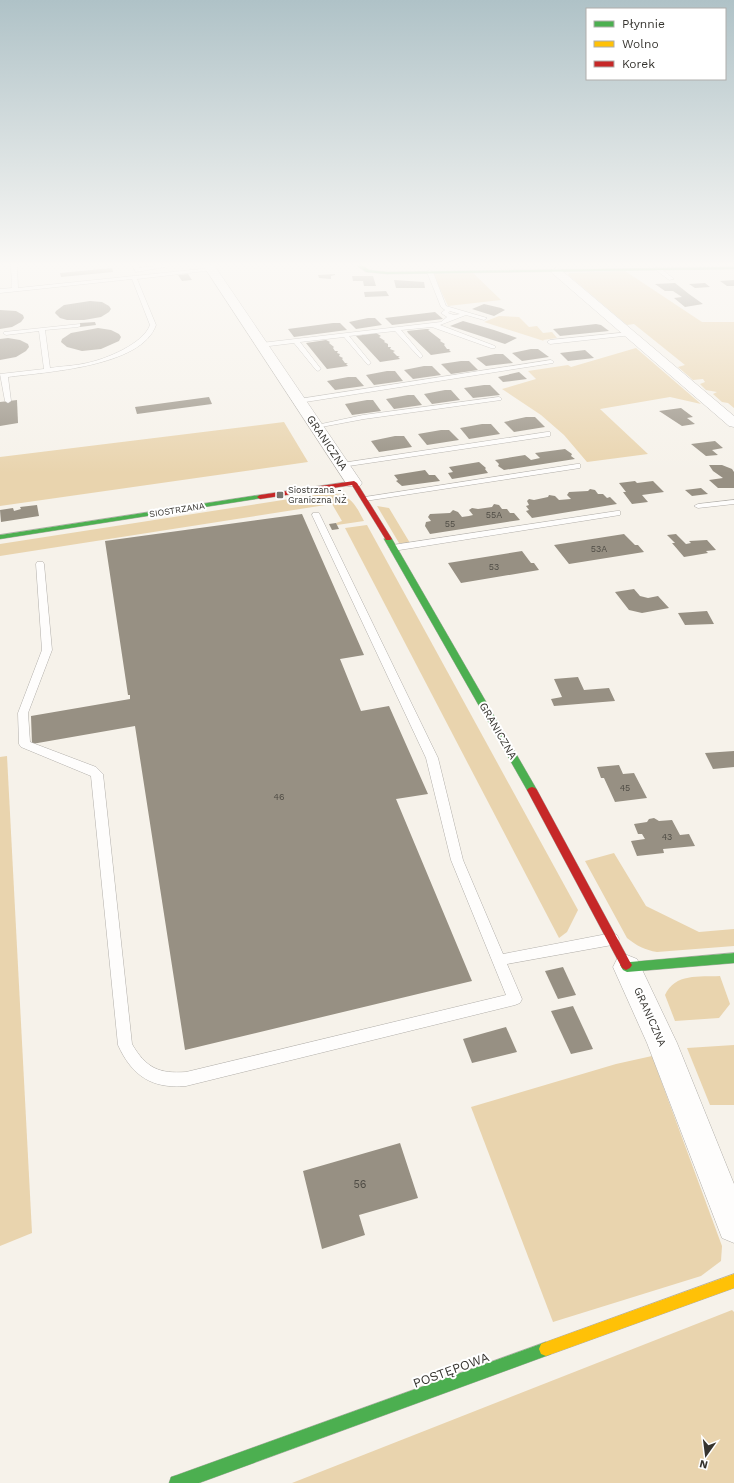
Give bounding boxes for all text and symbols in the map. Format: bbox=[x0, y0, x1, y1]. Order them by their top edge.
legend bbox=[586, 8, 726, 80]
text: Płynnie bbox=[622, 17, 665, 31]
text: Wolno bbox=[622, 37, 659, 51]
text: Korek bbox=[622, 57, 655, 71]
street label: GRANICZNA bbox=[304, 413, 350, 473]
place label: Siostrzana - Graniczna NŻ bbox=[288, 485, 347, 505]
marker: Siostrzana - Graniczna NŻ bbox=[275, 490, 285, 500]
street label: SIOSTRZANA bbox=[148, 501, 206, 519]
house number: 55A bbox=[486, 510, 502, 520]
house number: 55 bbox=[445, 519, 455, 529]
house number: 53A bbox=[591, 544, 607, 554]
house number: 53 bbox=[489, 562, 499, 572]
street label: GRANICZNA bbox=[476, 700, 520, 762]
house number: 45 bbox=[620, 783, 630, 793]
house number: 46 bbox=[274, 792, 284, 802]
house number: 43 bbox=[662, 832, 672, 842]
street label: GRANICZNA bbox=[631, 985, 669, 1049]
house number: 56 bbox=[353, 1178, 367, 1191]
street label: POSTĘPOWA bbox=[411, 1349, 491, 1391]
north arrow bbox=[686, 1435, 726, 1475]
text: N bbox=[698, 1457, 709, 1472]

